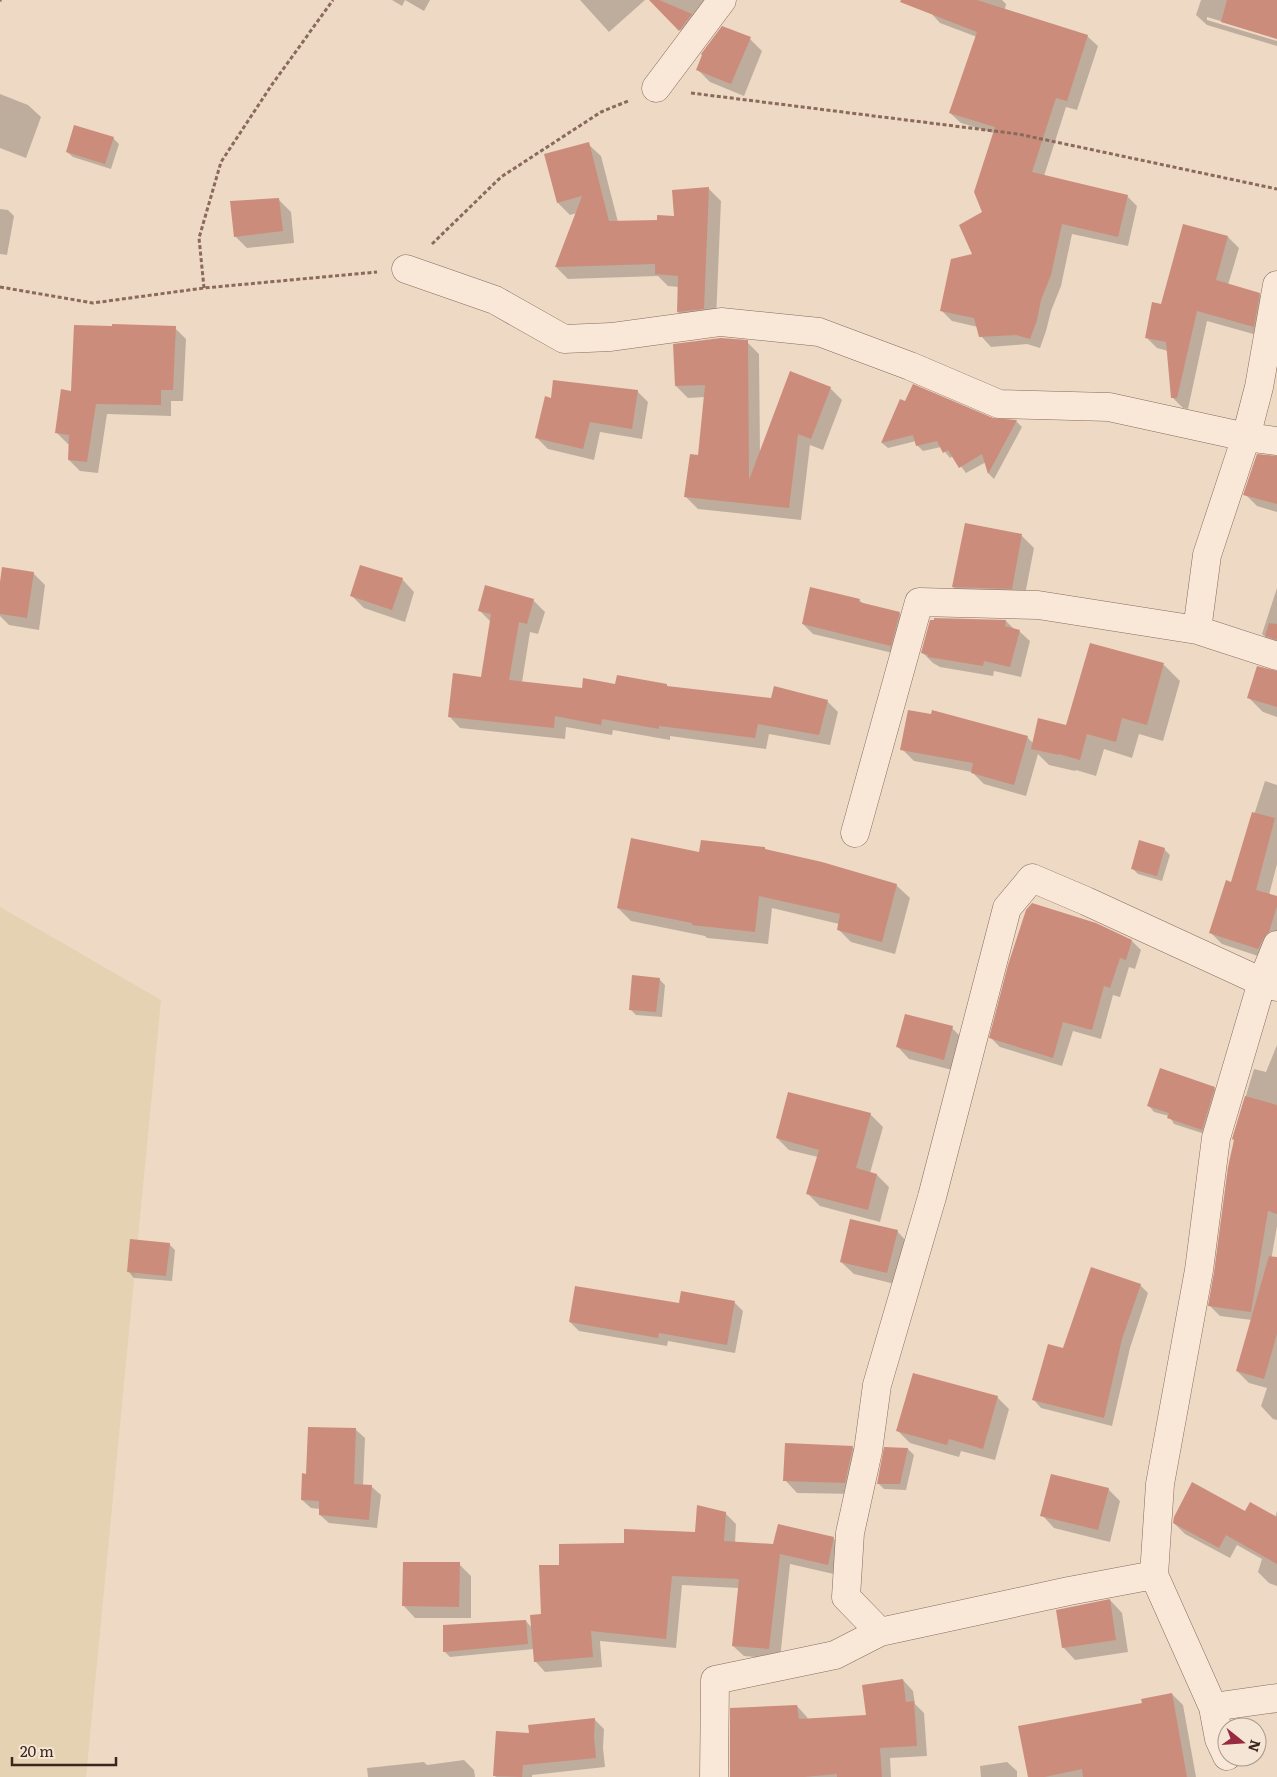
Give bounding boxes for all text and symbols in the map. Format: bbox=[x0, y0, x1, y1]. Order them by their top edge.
north arrow bbox=[1217, 1717, 1267, 1767]
scale bar bbox=[12, 1734, 116, 1766]
text: N bbox=[1244, 1738, 1267, 1755]
text: 20 m bbox=[20, 1739, 54, 1762]

